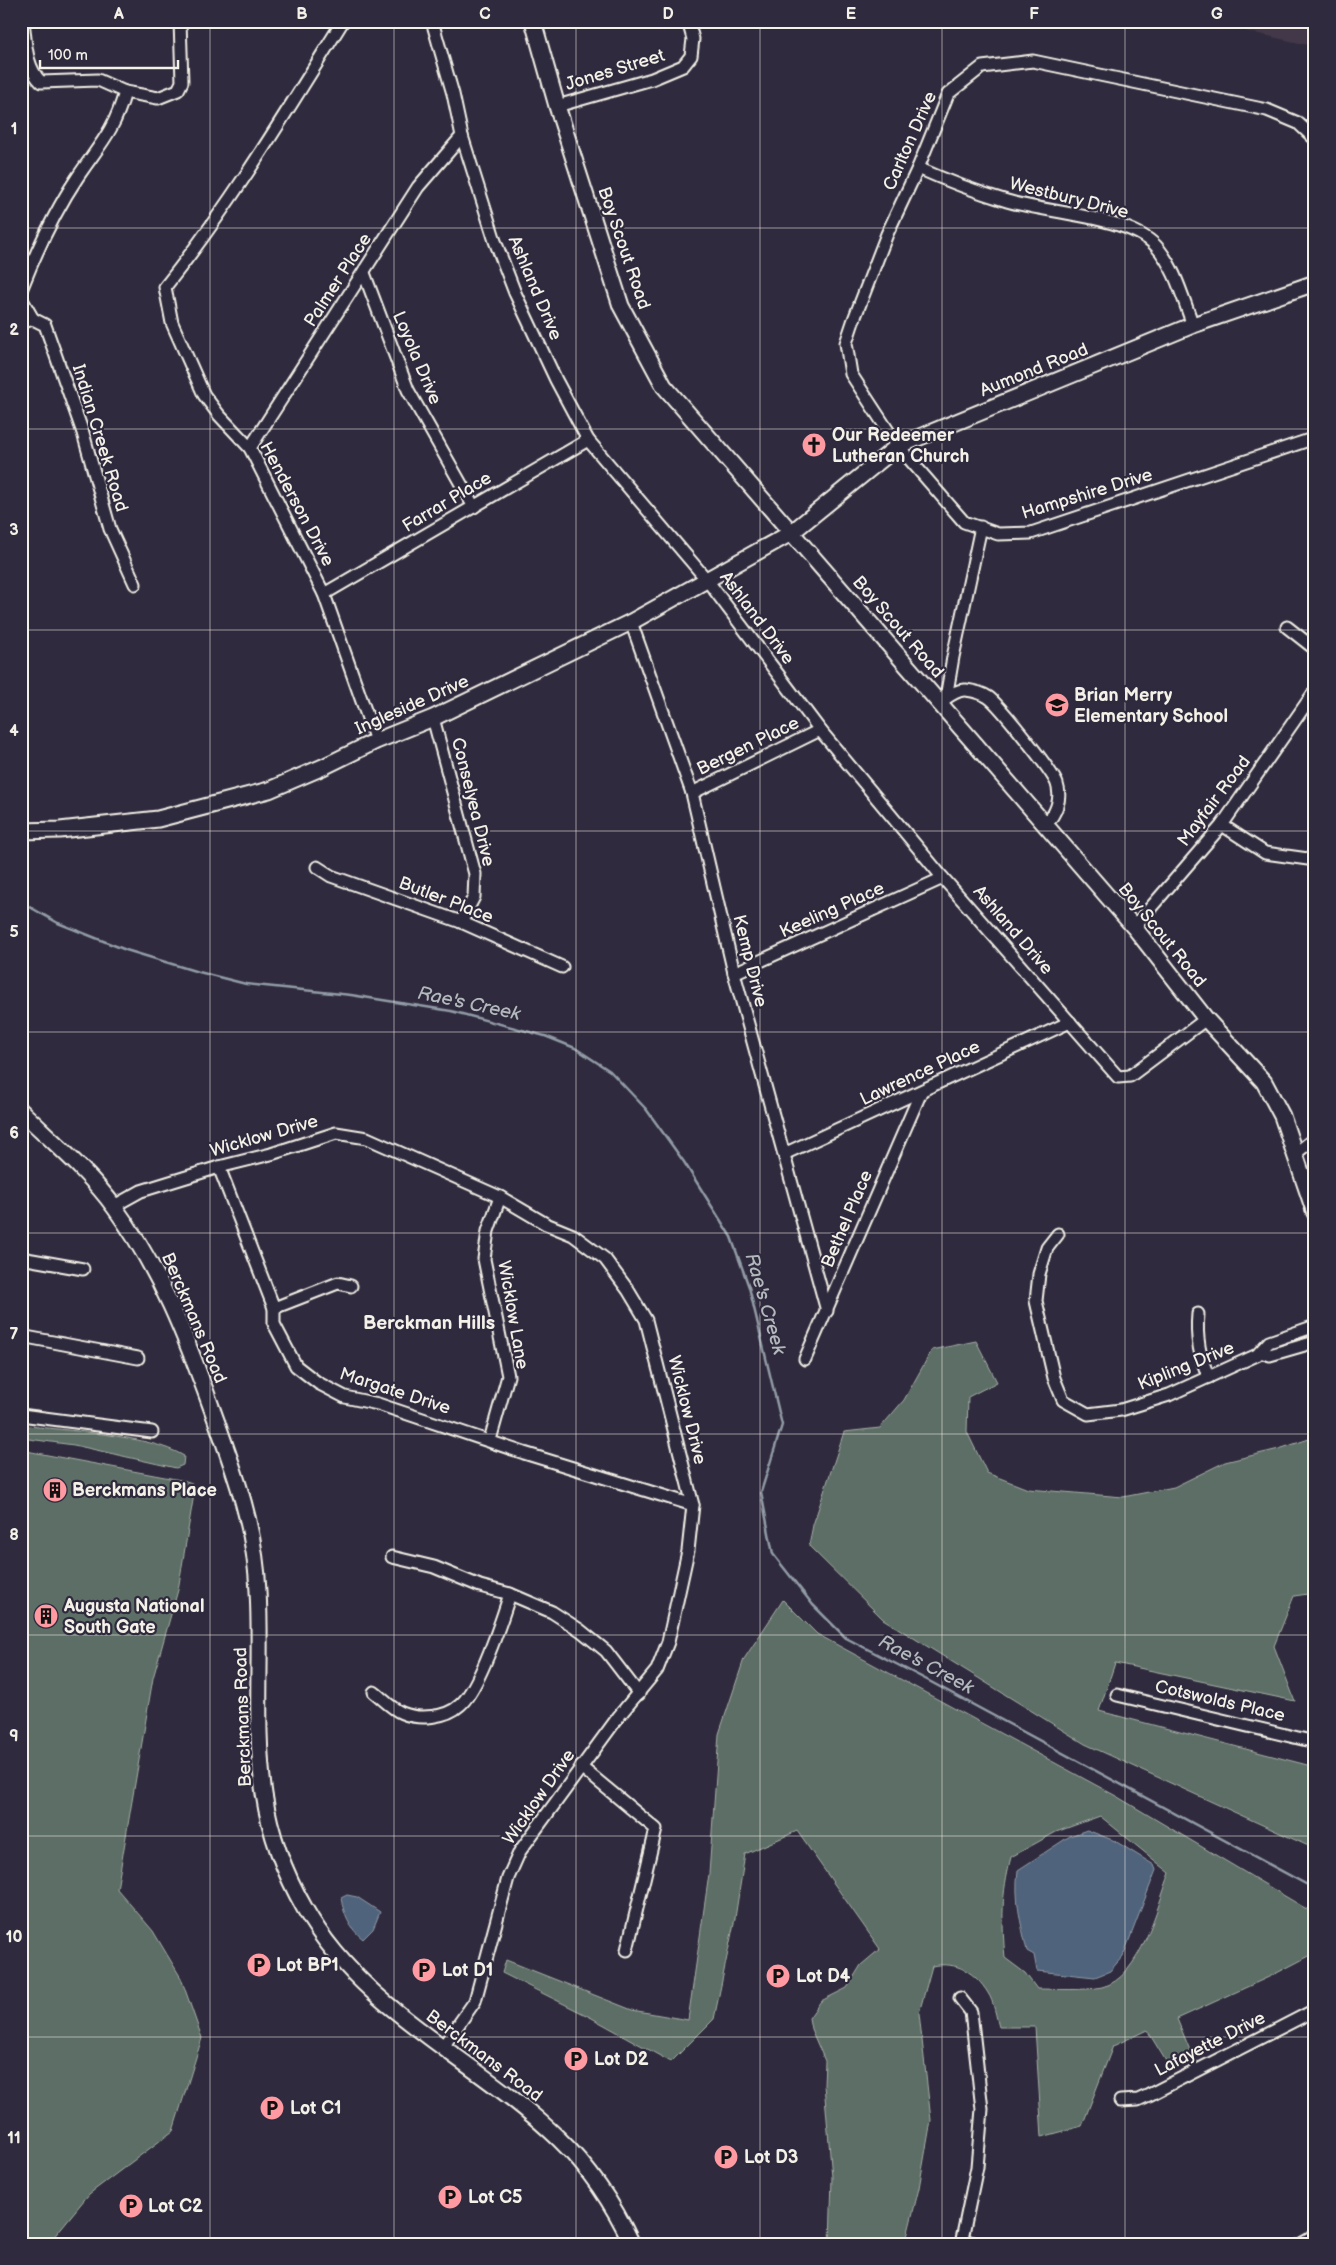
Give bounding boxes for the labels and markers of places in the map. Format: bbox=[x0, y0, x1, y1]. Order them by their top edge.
place label: Our Redeemer Lutheran Church bbox=[832, 425, 969, 467]
church icon: Our Redeemer Lutheran Church bbox=[801, 432, 827, 458]
place label: Brian Merry Elementary School bbox=[1074, 685, 1228, 727]
school or university icon: Brian Merry Elementary School bbox=[1044, 692, 1070, 718]
building icon: Berckmans Place bbox=[42, 1477, 68, 1503]
place label: Berckmans Place bbox=[72, 1480, 217, 1501]
place label: Augusta National South Gate bbox=[63, 1596, 204, 1638]
building icon: Augusta National South Gate bbox=[33, 1603, 59, 1629]
parking icon: Lot BP1 bbox=[246, 1952, 272, 1978]
place label: Lot BP1 bbox=[276, 1955, 339, 1976]
parking icon: Lot D1 bbox=[411, 1957, 437, 1983]
place label: Lot D1 bbox=[442, 1960, 493, 1981]
parking icon: Lot D4 bbox=[765, 1963, 791, 1989]
place label: Lot D4 bbox=[796, 1966, 851, 1987]
parking icon: Lot D2 bbox=[563, 2046, 589, 2072]
place label: Lot D2 bbox=[594, 2049, 649, 2070]
parking icon: Lot C1 bbox=[259, 2095, 285, 2121]
place label: Lot C1 bbox=[290, 2098, 342, 2119]
parking icon: Lot D3 bbox=[713, 2144, 739, 2170]
place label: Lot D3 bbox=[744, 2147, 798, 2168]
parking icon: Lot C5 bbox=[437, 2184, 463, 2210]
place label: Lot C5 bbox=[468, 2187, 522, 2208]
parking icon: Lot C2 bbox=[118, 2193, 144, 2219]
place label: Lot C2 bbox=[148, 2196, 203, 2217]

